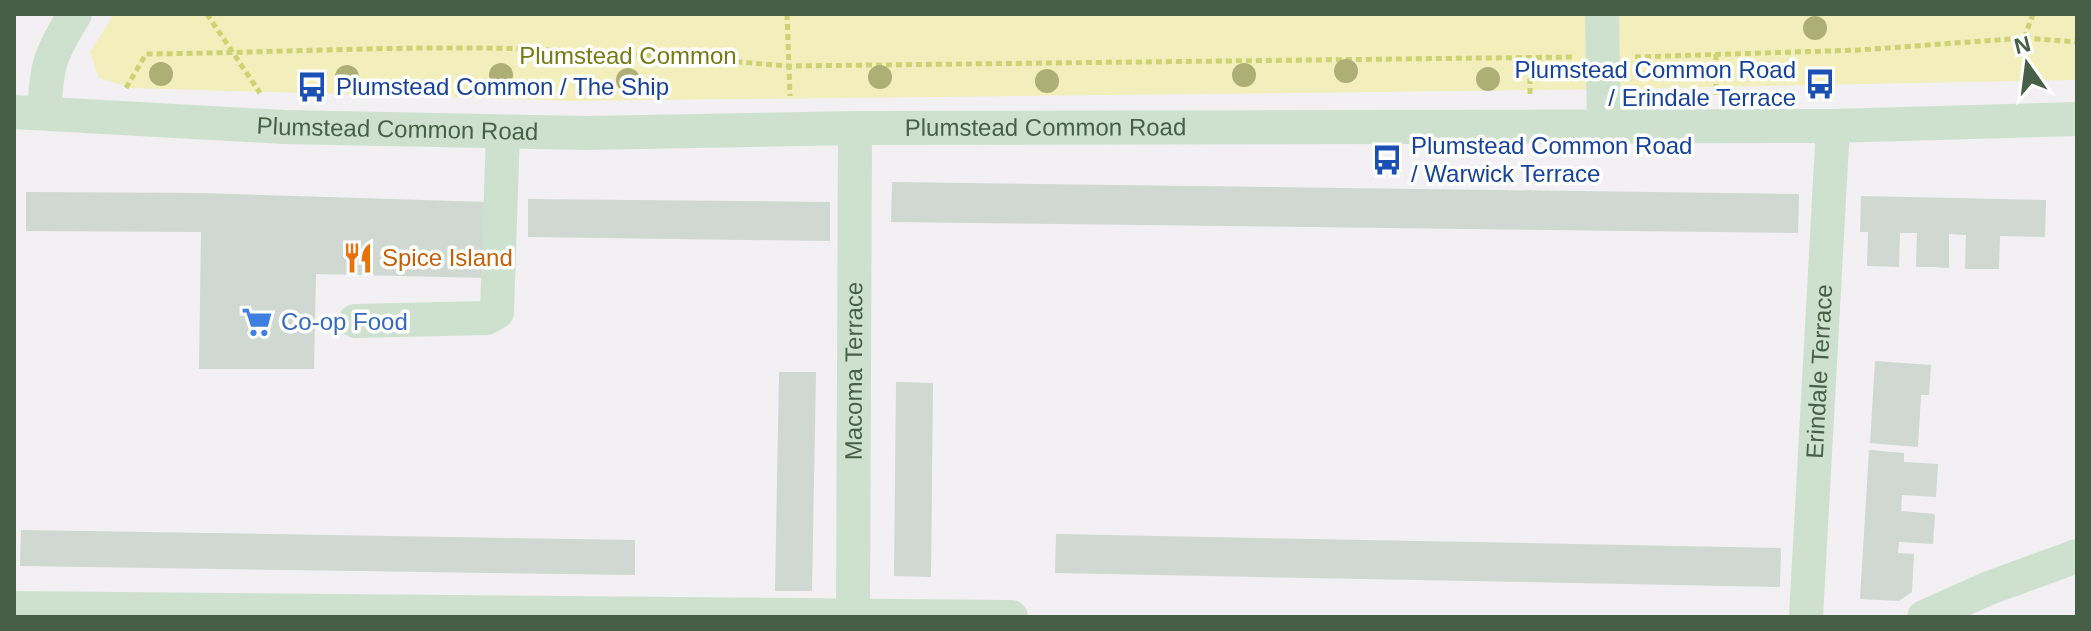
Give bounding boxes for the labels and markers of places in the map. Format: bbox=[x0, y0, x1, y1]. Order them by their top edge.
place label: Plumstead Common Road / Erindale Terrace bbox=[1515, 56, 1796, 111]
bus stop icon: Plumstead Common Road / Erindale Terrace bbox=[1803, 67, 1837, 101]
bus stop icon: Plumstead Common / The Ship bbox=[295, 70, 329, 104]
place label: Plumstead Common / The Ship bbox=[336, 73, 669, 100]
place label: Plumstead Common Road / Warwick Terrace bbox=[1411, 132, 1692, 187]
bus stop icon: Plumstead Common Road / Warwick Terrace bbox=[1370, 143, 1404, 177]
restaurant icon: Spice Island bbox=[341, 241, 375, 275]
place label: Spice Island bbox=[382, 244, 513, 271]
supermarket icon: Co-op Food bbox=[240, 305, 274, 339]
place label: Co-op Food bbox=[281, 308, 408, 335]

